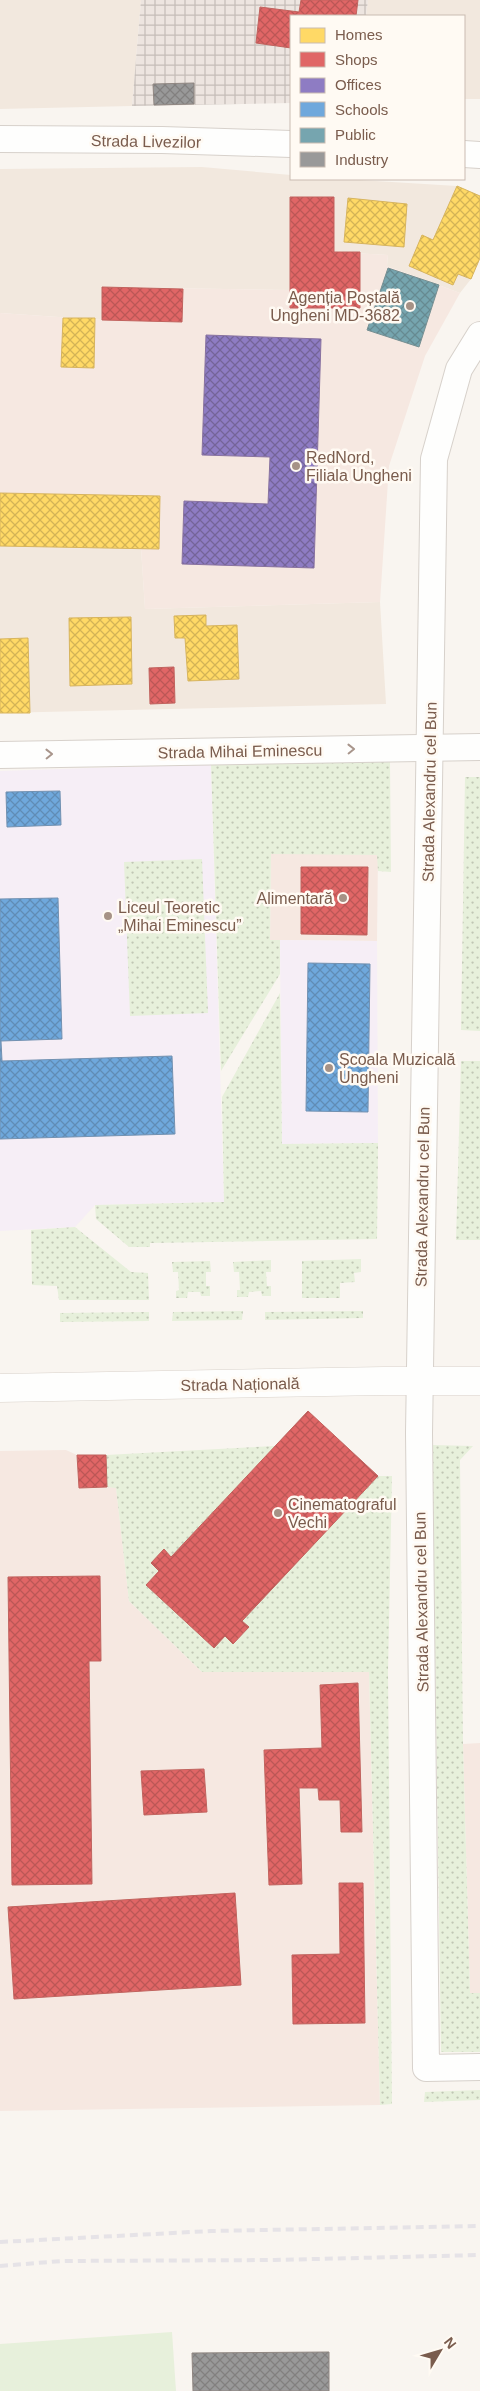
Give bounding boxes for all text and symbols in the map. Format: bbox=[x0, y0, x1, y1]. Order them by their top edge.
legend bbox=[290, 15, 465, 180]
text: Homes bbox=[335, 26, 383, 43]
text: Shops bbox=[335, 51, 378, 68]
text: Offices bbox=[335, 76, 381, 93]
text: Schools bbox=[335, 101, 388, 118]
text: Public bbox=[335, 126, 376, 143]
street label: Strada Livezilor bbox=[91, 132, 202, 151]
text: Industry bbox=[335, 151, 389, 168]
place label: Agenția Poștală Ungheni MD-3682 bbox=[270, 289, 400, 324]
marker: Agenția Poștală Ungheni MD-3682 bbox=[404, 300, 416, 312]
place label: RedNord, Filiala Ungheni bbox=[306, 449, 412, 484]
marker: RedNord, Filiala Ungheni bbox=[290, 460, 302, 472]
street label: Strada Alexandru cel Bun bbox=[419, 702, 440, 882]
street label: Strada Mihai Eminescu bbox=[158, 742, 322, 761]
one-way arrow bbox=[348, 744, 355, 754]
one-way arrow bbox=[45, 749, 53, 759]
place label: Alimentară bbox=[257, 890, 333, 907]
marker: Alimentară bbox=[337, 892, 349, 904]
place label: Liceul Teoretic „Mihai Eminescu” bbox=[118, 899, 242, 934]
marker: Liceul Teoretic „Mihai Eminescu” bbox=[102, 910, 114, 922]
place label: Școala Muzicală Ungheni bbox=[339, 1051, 456, 1086]
marker: Școala Muzicală Ungheni bbox=[323, 1062, 335, 1074]
street label: Strada Alexandru cel Bun bbox=[412, 1107, 433, 1287]
street label: Strada Națională bbox=[180, 1375, 300, 1394]
place label: Cinematograful Vechi bbox=[288, 1496, 397, 1531]
marker: Cinematograful Vechi bbox=[272, 1507, 284, 1519]
street label: Strada Alexandru cel Bun bbox=[411, 1512, 432, 1692]
north arrow bbox=[415, 2326, 465, 2376]
text: N bbox=[441, 2334, 460, 2352]

